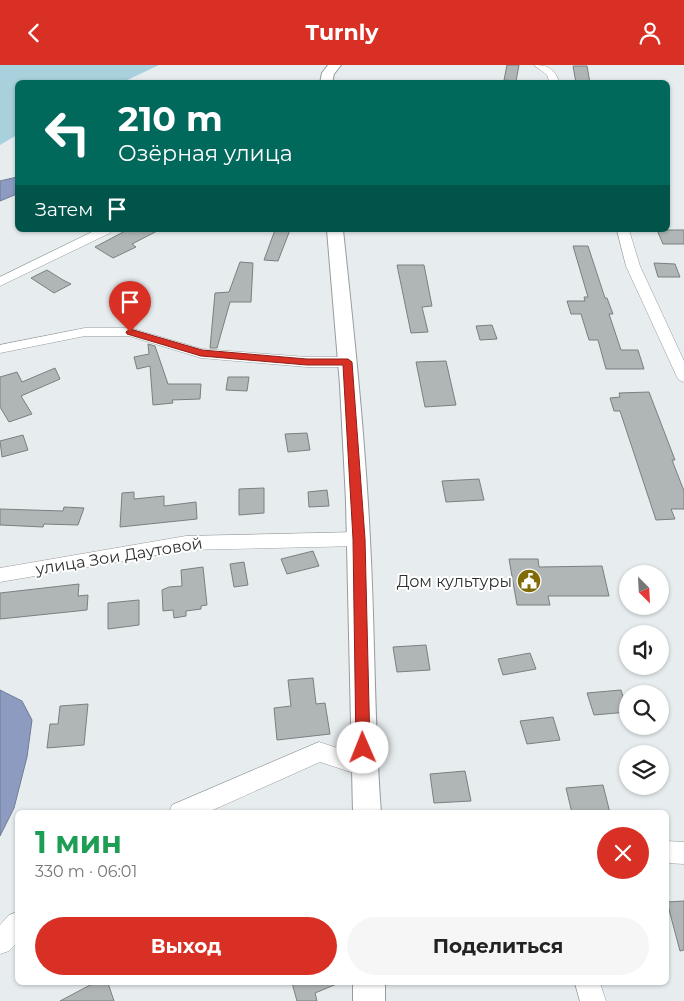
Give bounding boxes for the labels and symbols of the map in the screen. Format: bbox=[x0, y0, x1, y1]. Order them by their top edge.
pin bbox=[109, 281, 151, 332]
street label: улица Зои Даутовой bbox=[33, 533, 204, 579]
north arrow bbox=[619, 565, 669, 615]
public building icon: Дом культуры bbox=[516, 568, 542, 594]
place label: Дом культуры bbox=[397, 572, 512, 591]
position arrow bbox=[336, 721, 388, 773]

